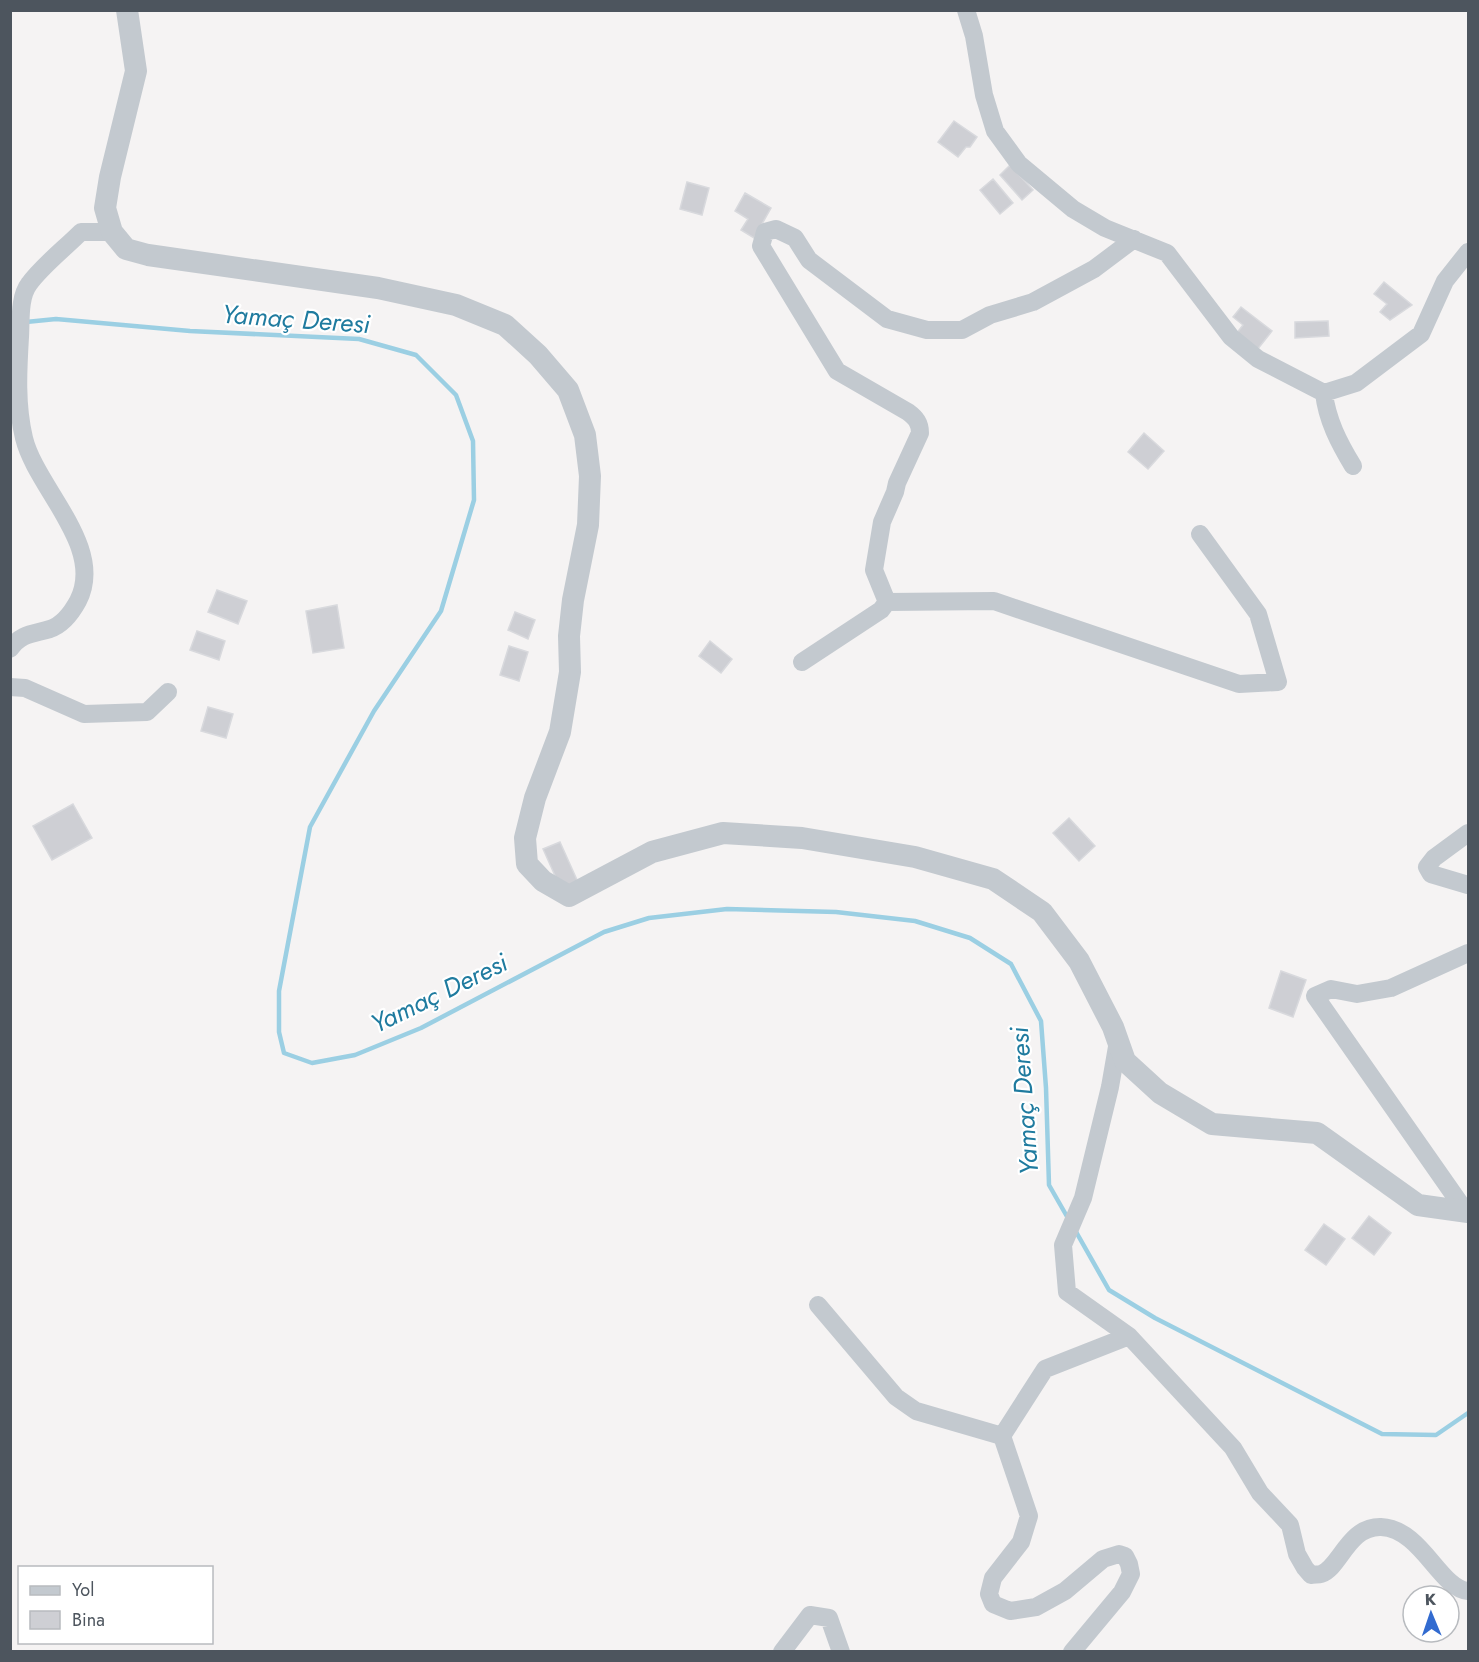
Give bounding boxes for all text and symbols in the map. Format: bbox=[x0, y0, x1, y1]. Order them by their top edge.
water label: Yamaç Deresi bbox=[221, 295, 372, 343]
water label: Yamaç Deresi bbox=[364, 943, 514, 1043]
water label: Yamaç Deresi bbox=[1000, 1025, 1048, 1176]
legend bbox=[18, 1566, 213, 1644]
text: Yol bbox=[72, 1577, 94, 1603]
north arrow bbox=[1401, 1584, 1461, 1644]
text: K bbox=[1425, 1588, 1437, 1611]
text: Bina bbox=[72, 1607, 105, 1633]

